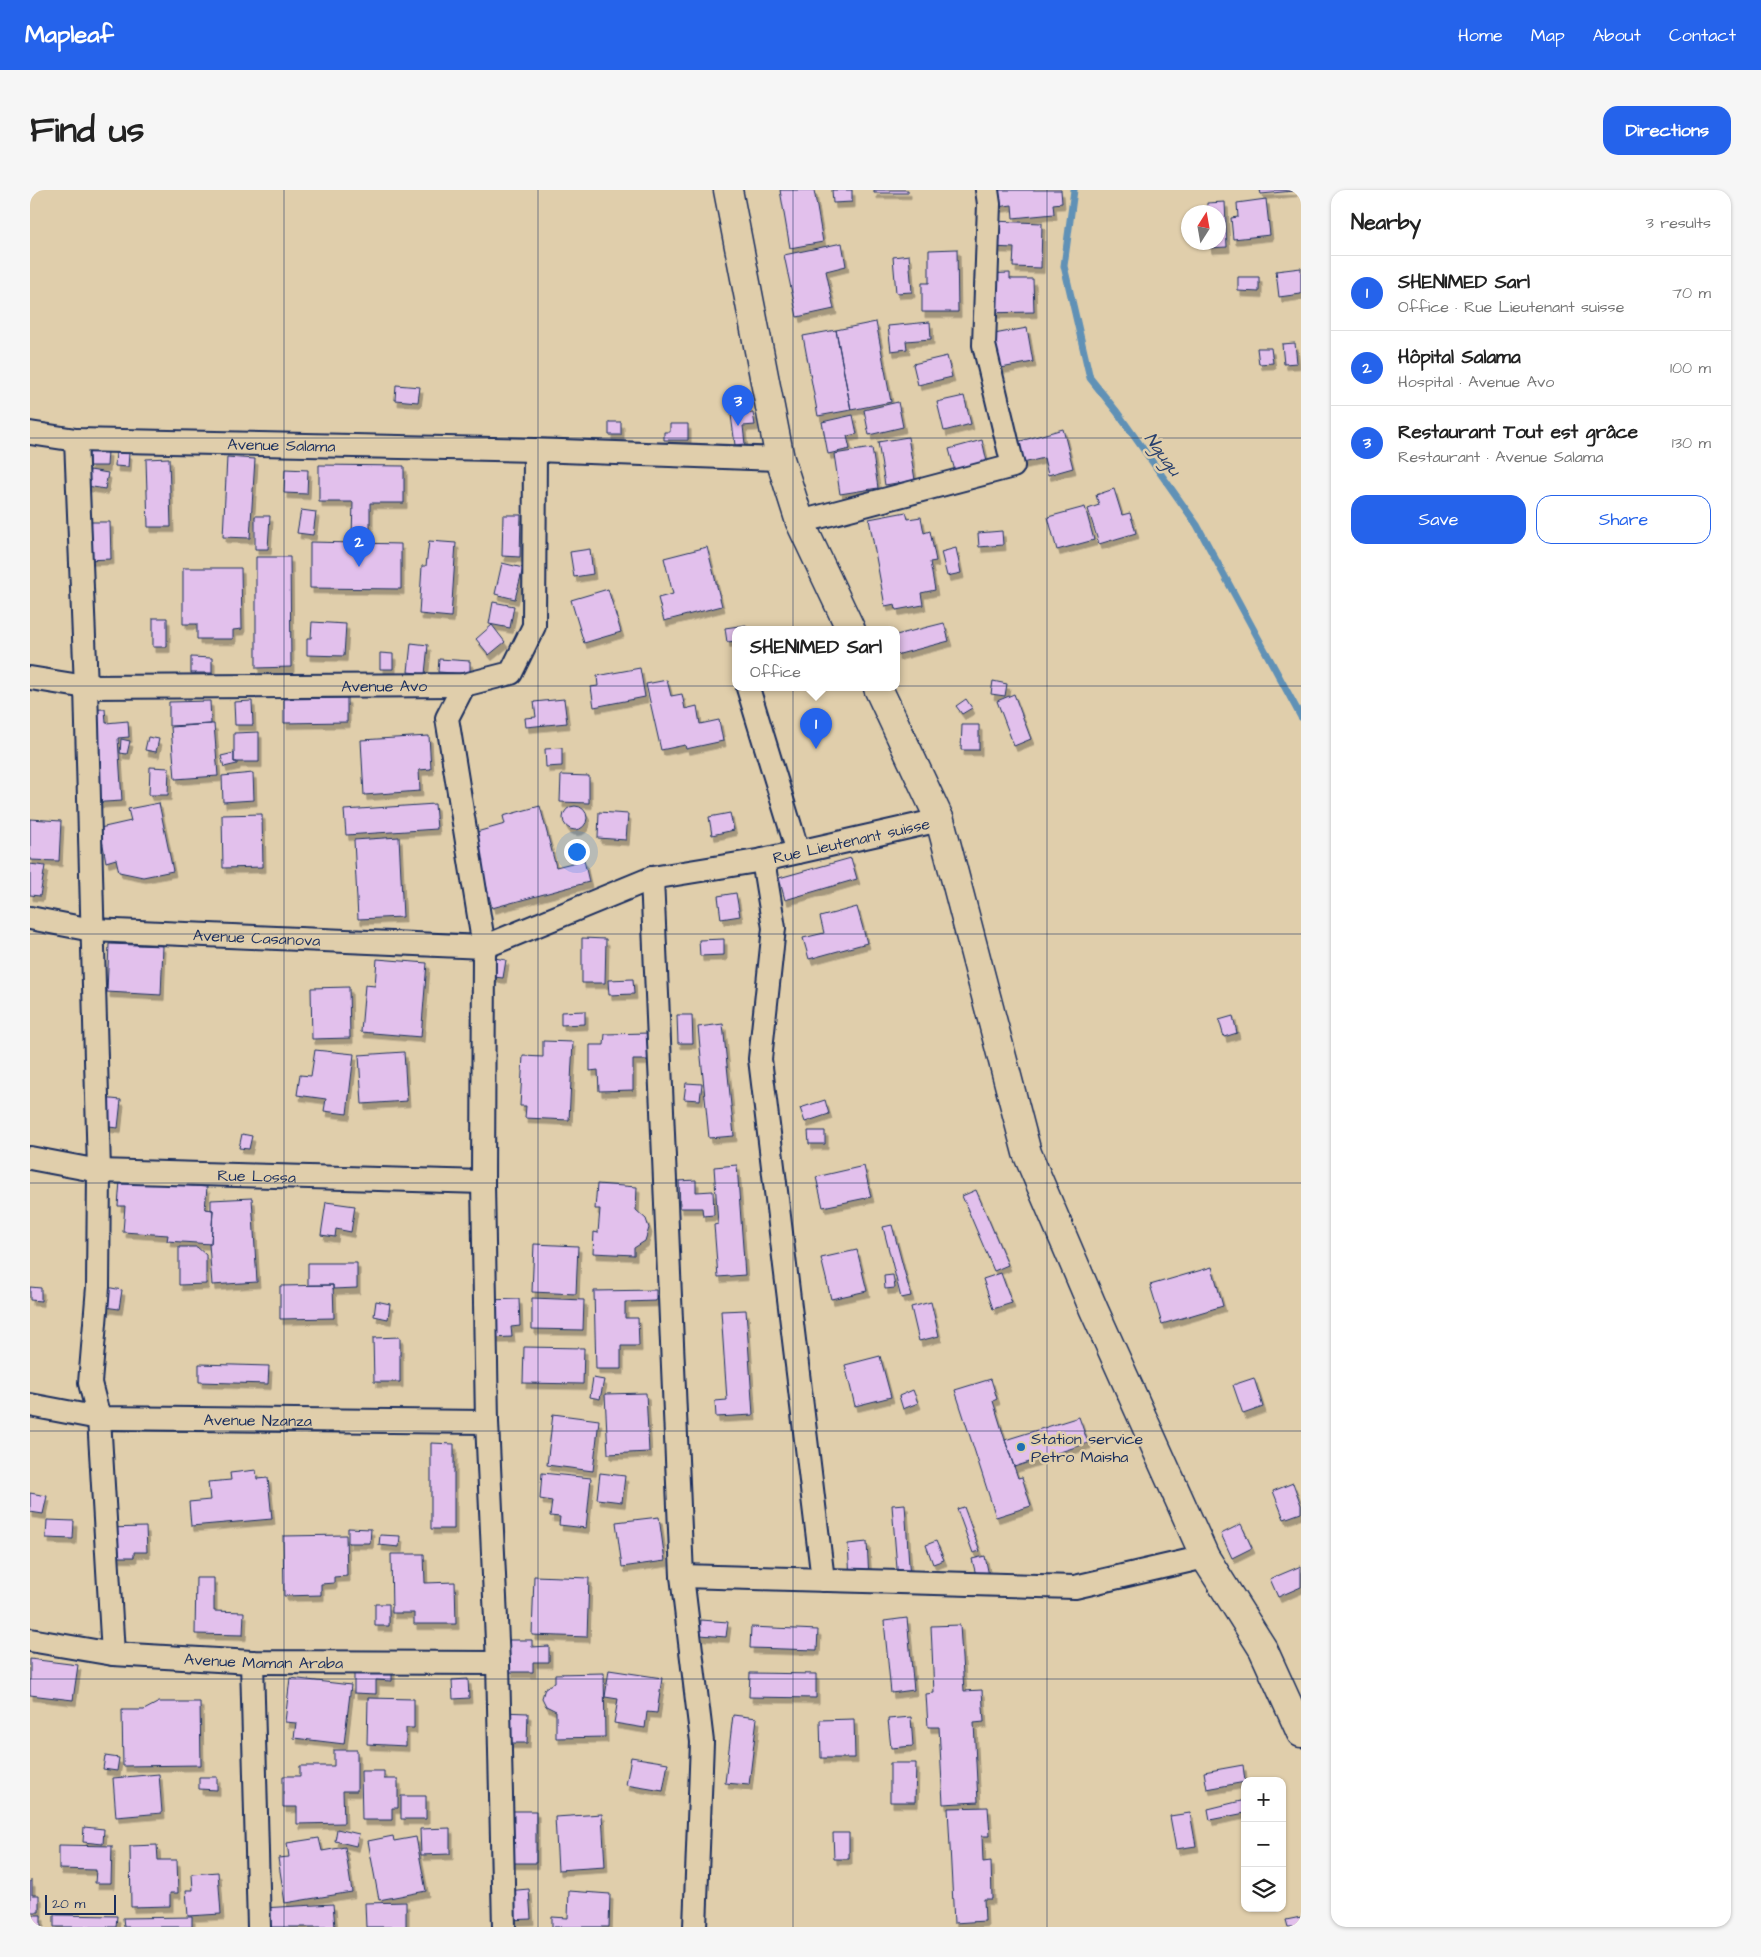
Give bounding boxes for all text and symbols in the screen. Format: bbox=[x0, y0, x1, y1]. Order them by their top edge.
text: Mapleaf bbox=[25, 18, 114, 52]
text: Home bbox=[1458, 23, 1503, 48]
text: Map bbox=[1531, 23, 1565, 48]
text: About bbox=[1593, 23, 1641, 48]
text: Contact bbox=[1669, 23, 1736, 48]
text: Find us bbox=[30, 106, 144, 155]
button: Directions bbox=[1603, 106, 1731, 155]
north arrow bbox=[1181, 205, 1226, 250]
text: Nearby bbox=[1351, 208, 1421, 237]
text: 3 results bbox=[1646, 212, 1711, 234]
text: SHENIMED Sarl bbox=[1398, 269, 1530, 296]
text: 1 bbox=[1366, 282, 1368, 304]
text: 70 m bbox=[1672, 282, 1711, 304]
text: Office · Rue Lieutenant suisse bbox=[1398, 296, 1624, 318]
text: Hôpital Salama bbox=[1398, 344, 1521, 371]
text: 2 bbox=[1362, 357, 1372, 379]
text: 100 m bbox=[1670, 357, 1711, 379]
text: Hospital · Avenue Avo bbox=[1398, 371, 1554, 393]
pin: 3 bbox=[722, 385, 754, 426]
text: Restaurant Tout est grâce bbox=[1398, 419, 1638, 446]
water label: Ngugu bbox=[1138, 427, 1187, 482]
text: 3 bbox=[1363, 432, 1371, 454]
text: 130 m bbox=[1672, 432, 1711, 454]
street label: Avenue Salama bbox=[227, 433, 336, 458]
text: Restaurant · Avenue Salama bbox=[1398, 446, 1603, 468]
button: Save bbox=[1351, 495, 1526, 544]
button: Share bbox=[1536, 495, 1711, 544]
pin: 2 bbox=[343, 526, 375, 567]
popup bbox=[732, 626, 900, 691]
text: SHENIMED Sarl bbox=[750, 634, 882, 661]
text: Office bbox=[750, 661, 801, 683]
street label: Avenue Avo bbox=[341, 675, 427, 698]
pin: 1 bbox=[800, 708, 832, 749]
street label: Rue Lieutenant suisse bbox=[771, 813, 932, 869]
your location bbox=[564, 839, 590, 865]
street label: Avenue Casanova bbox=[193, 924, 321, 952]
street label: Rue Lossa bbox=[217, 1164, 296, 1189]
street label: Avenue Nzanza bbox=[203, 1409, 312, 1432]
place label: Station service Petro Maisha bbox=[1031, 1428, 1144, 1468]
marker: Station service Petro Maisha bbox=[1015, 1441, 1027, 1453]
street label: Avenue Maman Araba bbox=[183, 1648, 343, 1674]
map controls bbox=[1241, 1777, 1286, 1912]
button: + bbox=[1241, 1777, 1286, 1822]
button: − bbox=[1241, 1822, 1286, 1867]
button: layers bbox=[1241, 1867, 1286, 1912]
scale bar bbox=[45, 1892, 116, 1915]
text: 20 m bbox=[52, 1894, 85, 1914]

